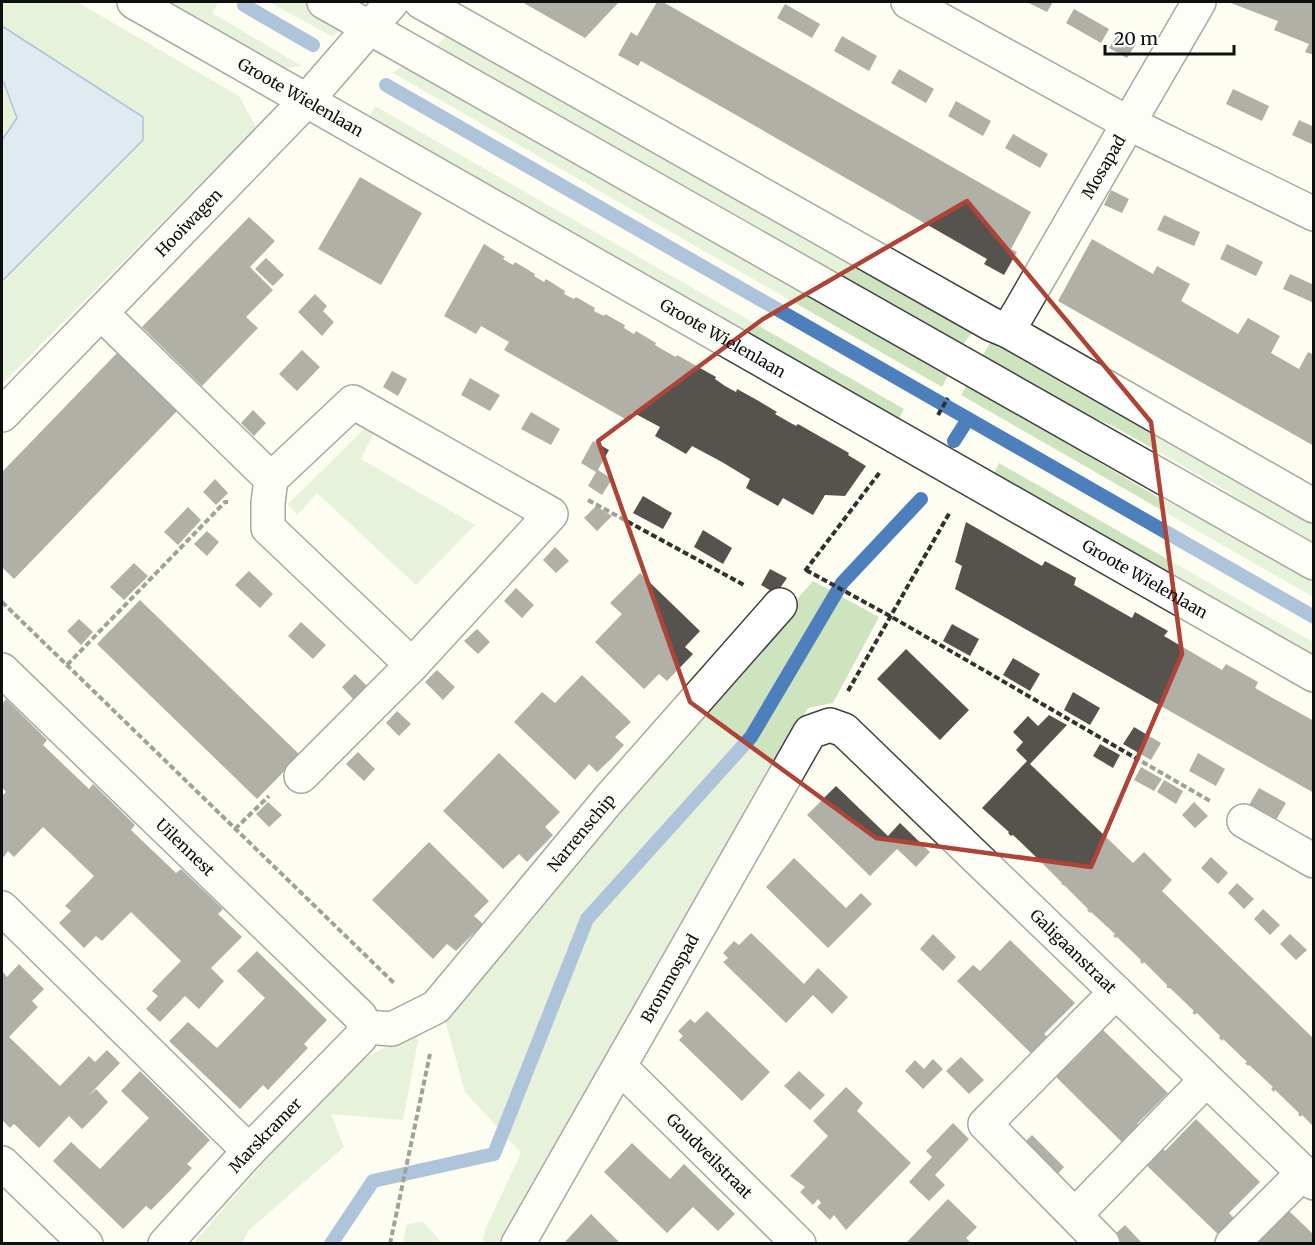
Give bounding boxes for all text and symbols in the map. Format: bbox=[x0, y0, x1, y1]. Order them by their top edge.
scale bar bbox=[1105, 18, 1234, 56]
text: 20 m bbox=[1114, 27, 1158, 50]
street label: Groote Wielenlaan bbox=[234, 53, 368, 141]
street label: Mosapad bbox=[1077, 131, 1130, 202]
street label: Hooiwagen bbox=[151, 184, 226, 261]
street label: Groote Wielenlaan bbox=[657, 294, 790, 382]
street label: Groote Wielenlaan bbox=[1079, 535, 1212, 623]
street label: Narrenschip bbox=[543, 790, 619, 876]
street label: Uilennest bbox=[152, 814, 219, 881]
street label: Galigaanstraat bbox=[1026, 905, 1121, 998]
street label: Bronmospad bbox=[636, 930, 703, 1026]
street label: Marskramer bbox=[224, 1093, 306, 1177]
street label: Goudveilstraat bbox=[662, 1109, 757, 1203]

